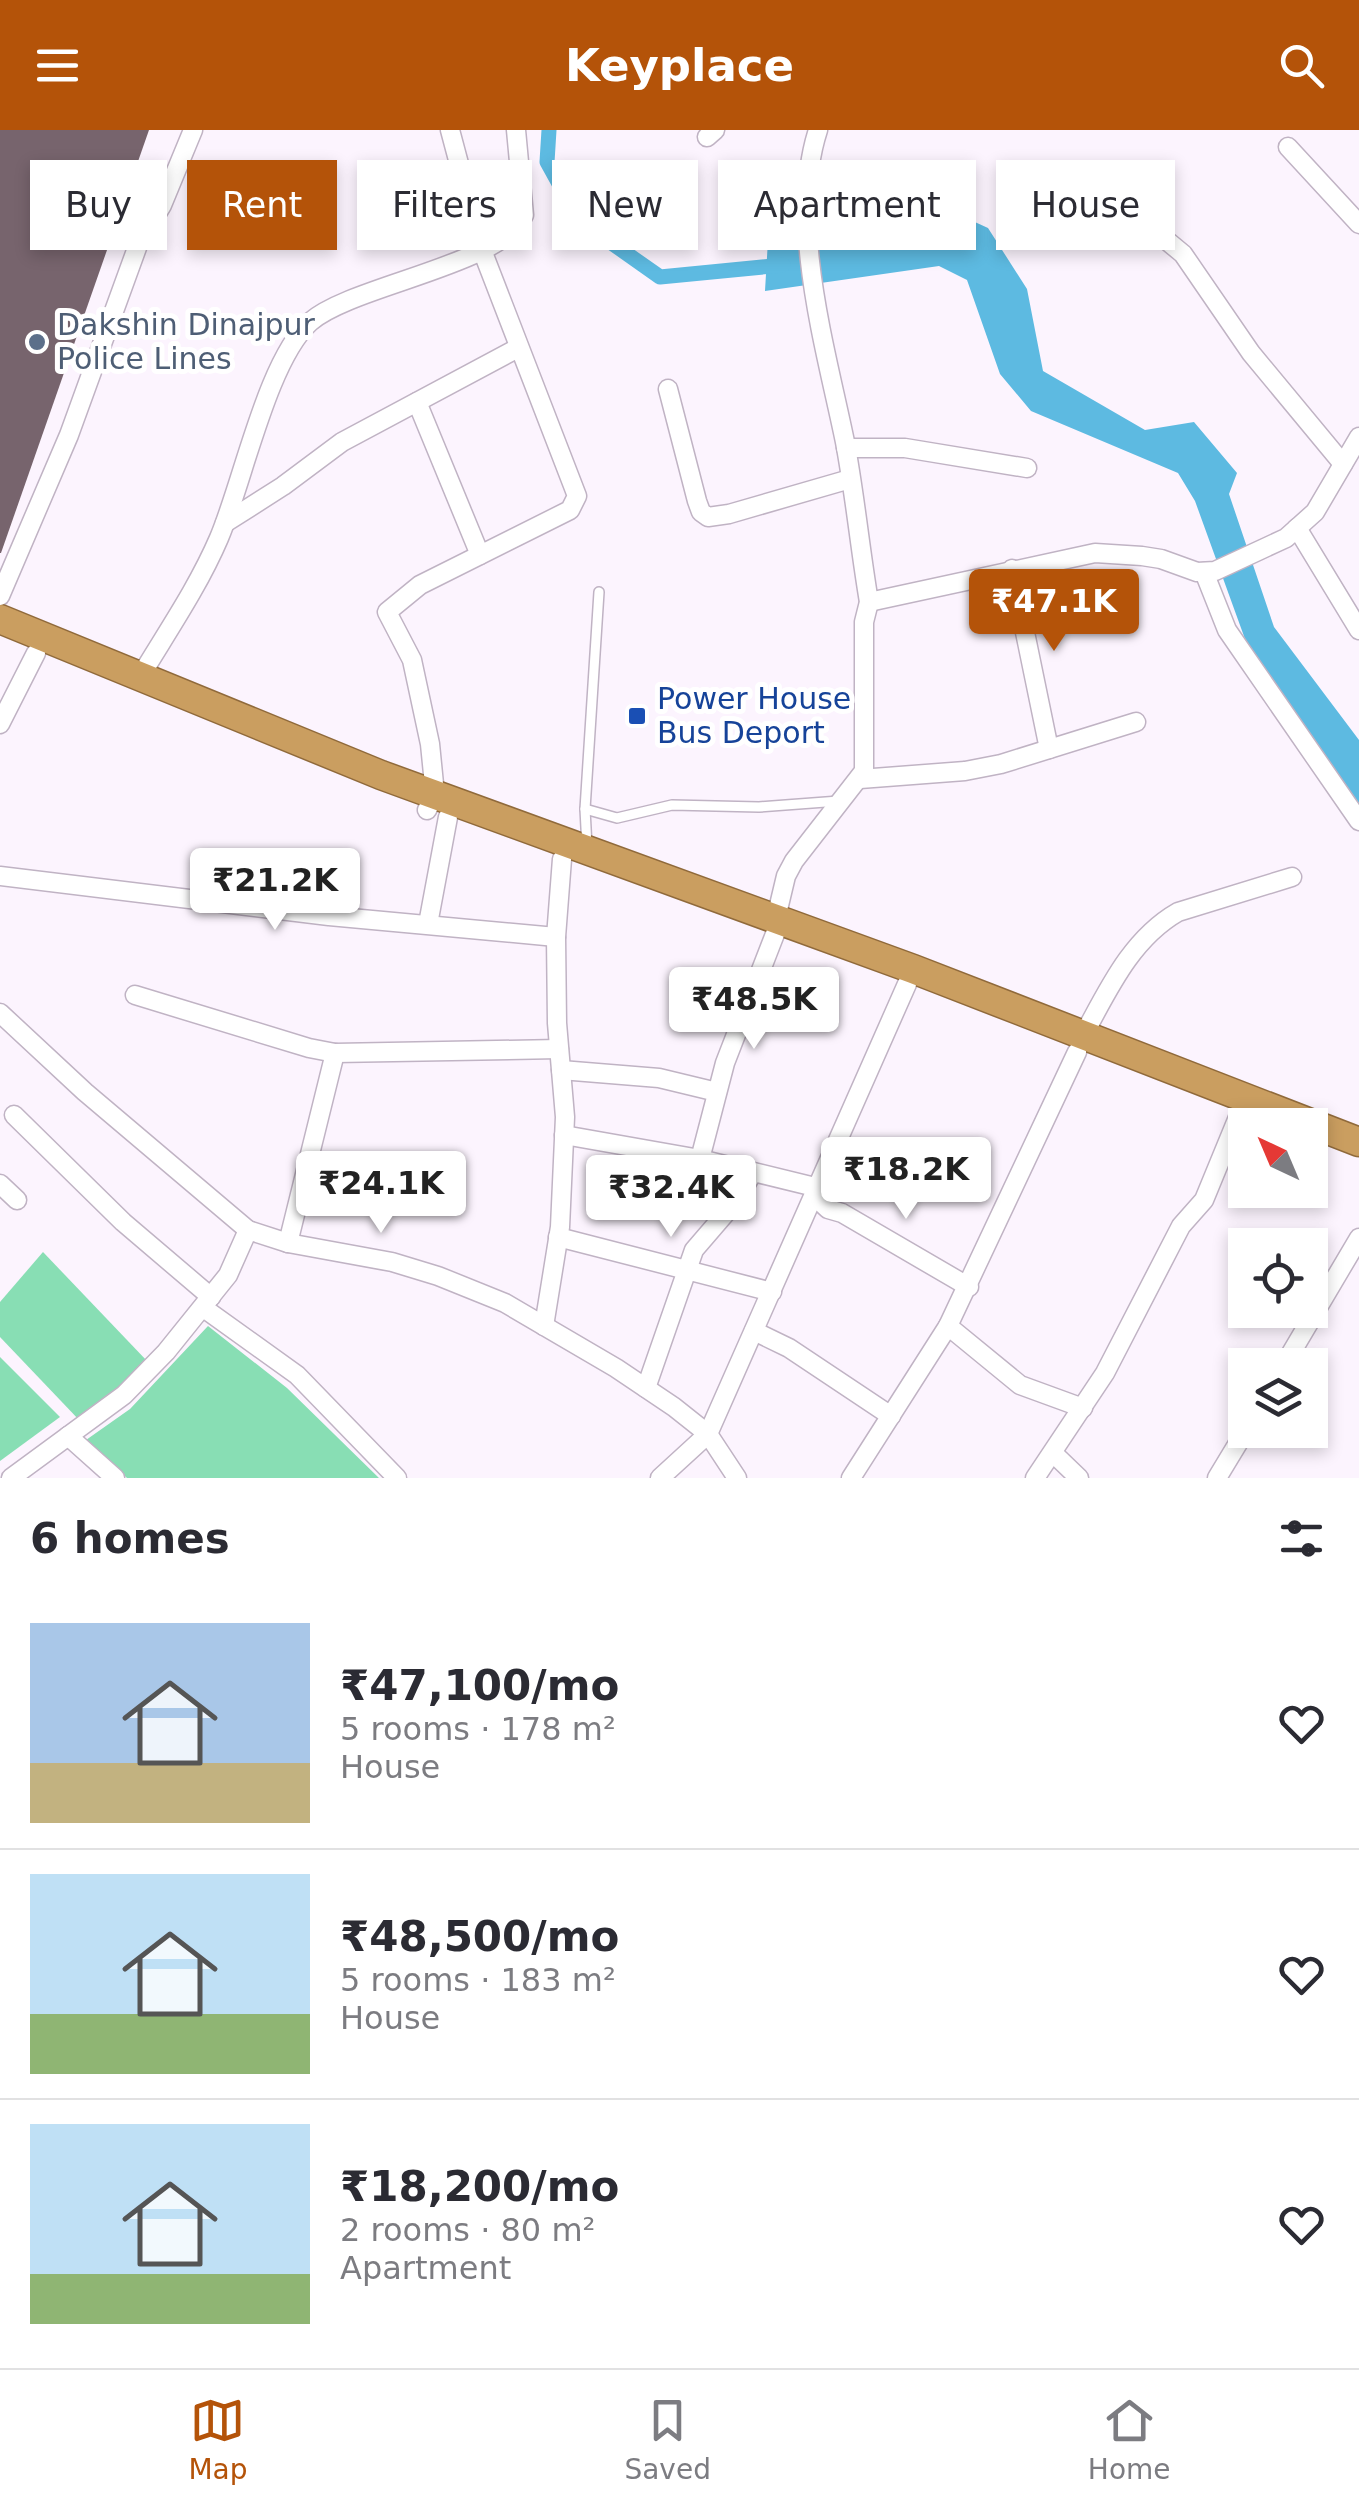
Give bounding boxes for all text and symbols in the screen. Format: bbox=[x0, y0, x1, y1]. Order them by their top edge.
icon: menu bbox=[30, 38, 85, 93]
icon: search bbox=[1274, 38, 1329, 93]
text: Keyplace bbox=[565, 39, 794, 92]
chip: Buy bbox=[30, 160, 167, 250]
chip: Rent bbox=[187, 160, 337, 250]
chip: Filters bbox=[357, 160, 532, 250]
chip: New bbox=[552, 160, 698, 250]
chip: Apartment bbox=[718, 160, 976, 250]
chip: House bbox=[996, 160, 1175, 250]
place label: Dakshin Dinajpur Police Lines bbox=[57, 307, 316, 376]
marker: Dakshin Dinajpur Police Lines bbox=[26, 331, 48, 353]
pin: ₹47.1K bbox=[973, 569, 1135, 654]
text: ₹47.1K bbox=[991, 582, 1117, 620]
place label: Power House Bus Deport bbox=[657, 681, 851, 750]
marker: Power House Bus Deport bbox=[626, 705, 648, 727]
pin: ₹21.2K bbox=[194, 848, 356, 933]
text: ₹21.2K bbox=[212, 861, 338, 899]
pin: ₹48.5K bbox=[673, 967, 835, 1052]
text: ₹48.5K bbox=[691, 980, 817, 1018]
north arrow bbox=[1228, 1108, 1328, 1208]
map controls bbox=[1228, 1108, 1328, 1448]
pin: ₹18.2K bbox=[825, 1137, 987, 1222]
text: ₹18.2K bbox=[843, 1150, 969, 1188]
pin: ₹24.1K bbox=[300, 1151, 462, 1236]
pin: ₹32.4K bbox=[590, 1155, 752, 1240]
text: ₹24.1K bbox=[318, 1164, 444, 1202]
text: ₹32.4K bbox=[608, 1168, 734, 1206]
button: locate bbox=[1228, 1228, 1328, 1328]
button: layers bbox=[1228, 1348, 1328, 1448]
icon: filters bbox=[1274, 1511, 1329, 1566]
text: 6 homes bbox=[30, 1514, 230, 1563]
text: ₹47,100/mo bbox=[340, 1661, 619, 1710]
icon: home bbox=[110, 1663, 230, 1783]
icon: heart bbox=[1274, 1696, 1329, 1751]
text: 5 rooms · 178 m² bbox=[340, 1710, 616, 1748]
text: House bbox=[340, 1748, 440, 1786]
text: ₹48,500/mo bbox=[340, 1912, 619, 1961]
icon: home bbox=[110, 1914, 230, 2034]
icon: heart bbox=[1274, 1947, 1329, 2002]
text: 5 rooms · 183 m² bbox=[340, 1961, 616, 1999]
text: House bbox=[340, 1999, 440, 2037]
text: ₹18,200/mo bbox=[340, 2162, 619, 2211]
icon: home bbox=[110, 2164, 230, 2284]
icon: heart bbox=[1274, 2197, 1329, 2252]
text: 2 rooms · 80 m² bbox=[340, 2211, 595, 2249]
text: Apartment bbox=[340, 2249, 511, 2287]
tab: Map bbox=[188, 2393, 248, 2486]
tab: Saved bbox=[624, 2393, 711, 2486]
tab: Home bbox=[1088, 2393, 1171, 2486]

